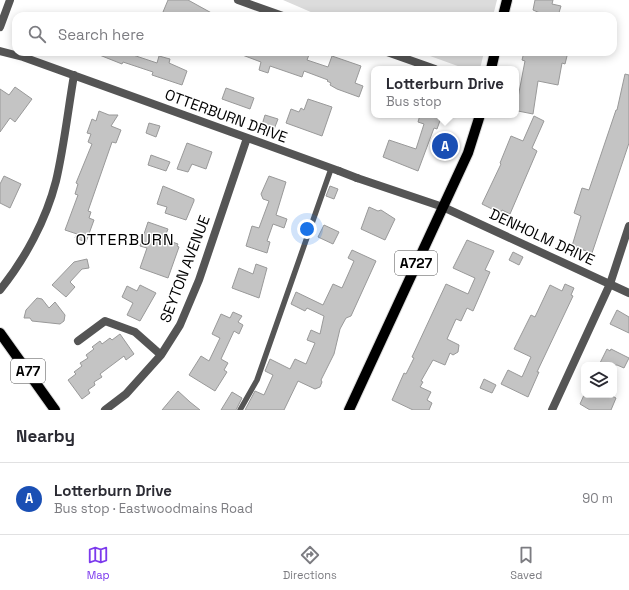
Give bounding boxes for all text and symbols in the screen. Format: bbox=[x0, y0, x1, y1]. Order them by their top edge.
search box bbox=[12, 12, 617, 56]
icon: search bbox=[26, 23, 48, 45]
text: Search here bbox=[58, 25, 144, 44]
popup bbox=[371, 66, 519, 118]
text: Lotterburn Drive bbox=[386, 74, 504, 93]
street label: OTTERBURN DRIVE bbox=[162, 85, 290, 147]
text: Bus stop bbox=[386, 93, 442, 110]
pin: A bbox=[432, 131, 458, 161]
street label: DENHOLM DRIVE bbox=[487, 204, 598, 269]
street label: SEYTON AVENUE bbox=[155, 212, 214, 325]
your location bbox=[297, 219, 317, 239]
district label: OTTERBURN bbox=[75, 229, 175, 250]
road number: A727 bbox=[395, 251, 437, 275]
road number: A77 bbox=[11, 359, 45, 383]
map controls bbox=[581, 362, 617, 398]
button: layers bbox=[581, 362, 617, 398]
text: Nearby bbox=[16, 425, 75, 447]
text: Lotterburn Drive bbox=[54, 481, 172, 500]
text: A bbox=[25, 490, 33, 507]
text: 90 m bbox=[582, 490, 613, 507]
text: Bus stop · Eastwoodmains Road bbox=[54, 500, 253, 517]
tab: Map bbox=[87, 544, 110, 582]
tab: Directions bbox=[283, 544, 337, 582]
tab: Saved bbox=[510, 544, 542, 582]

